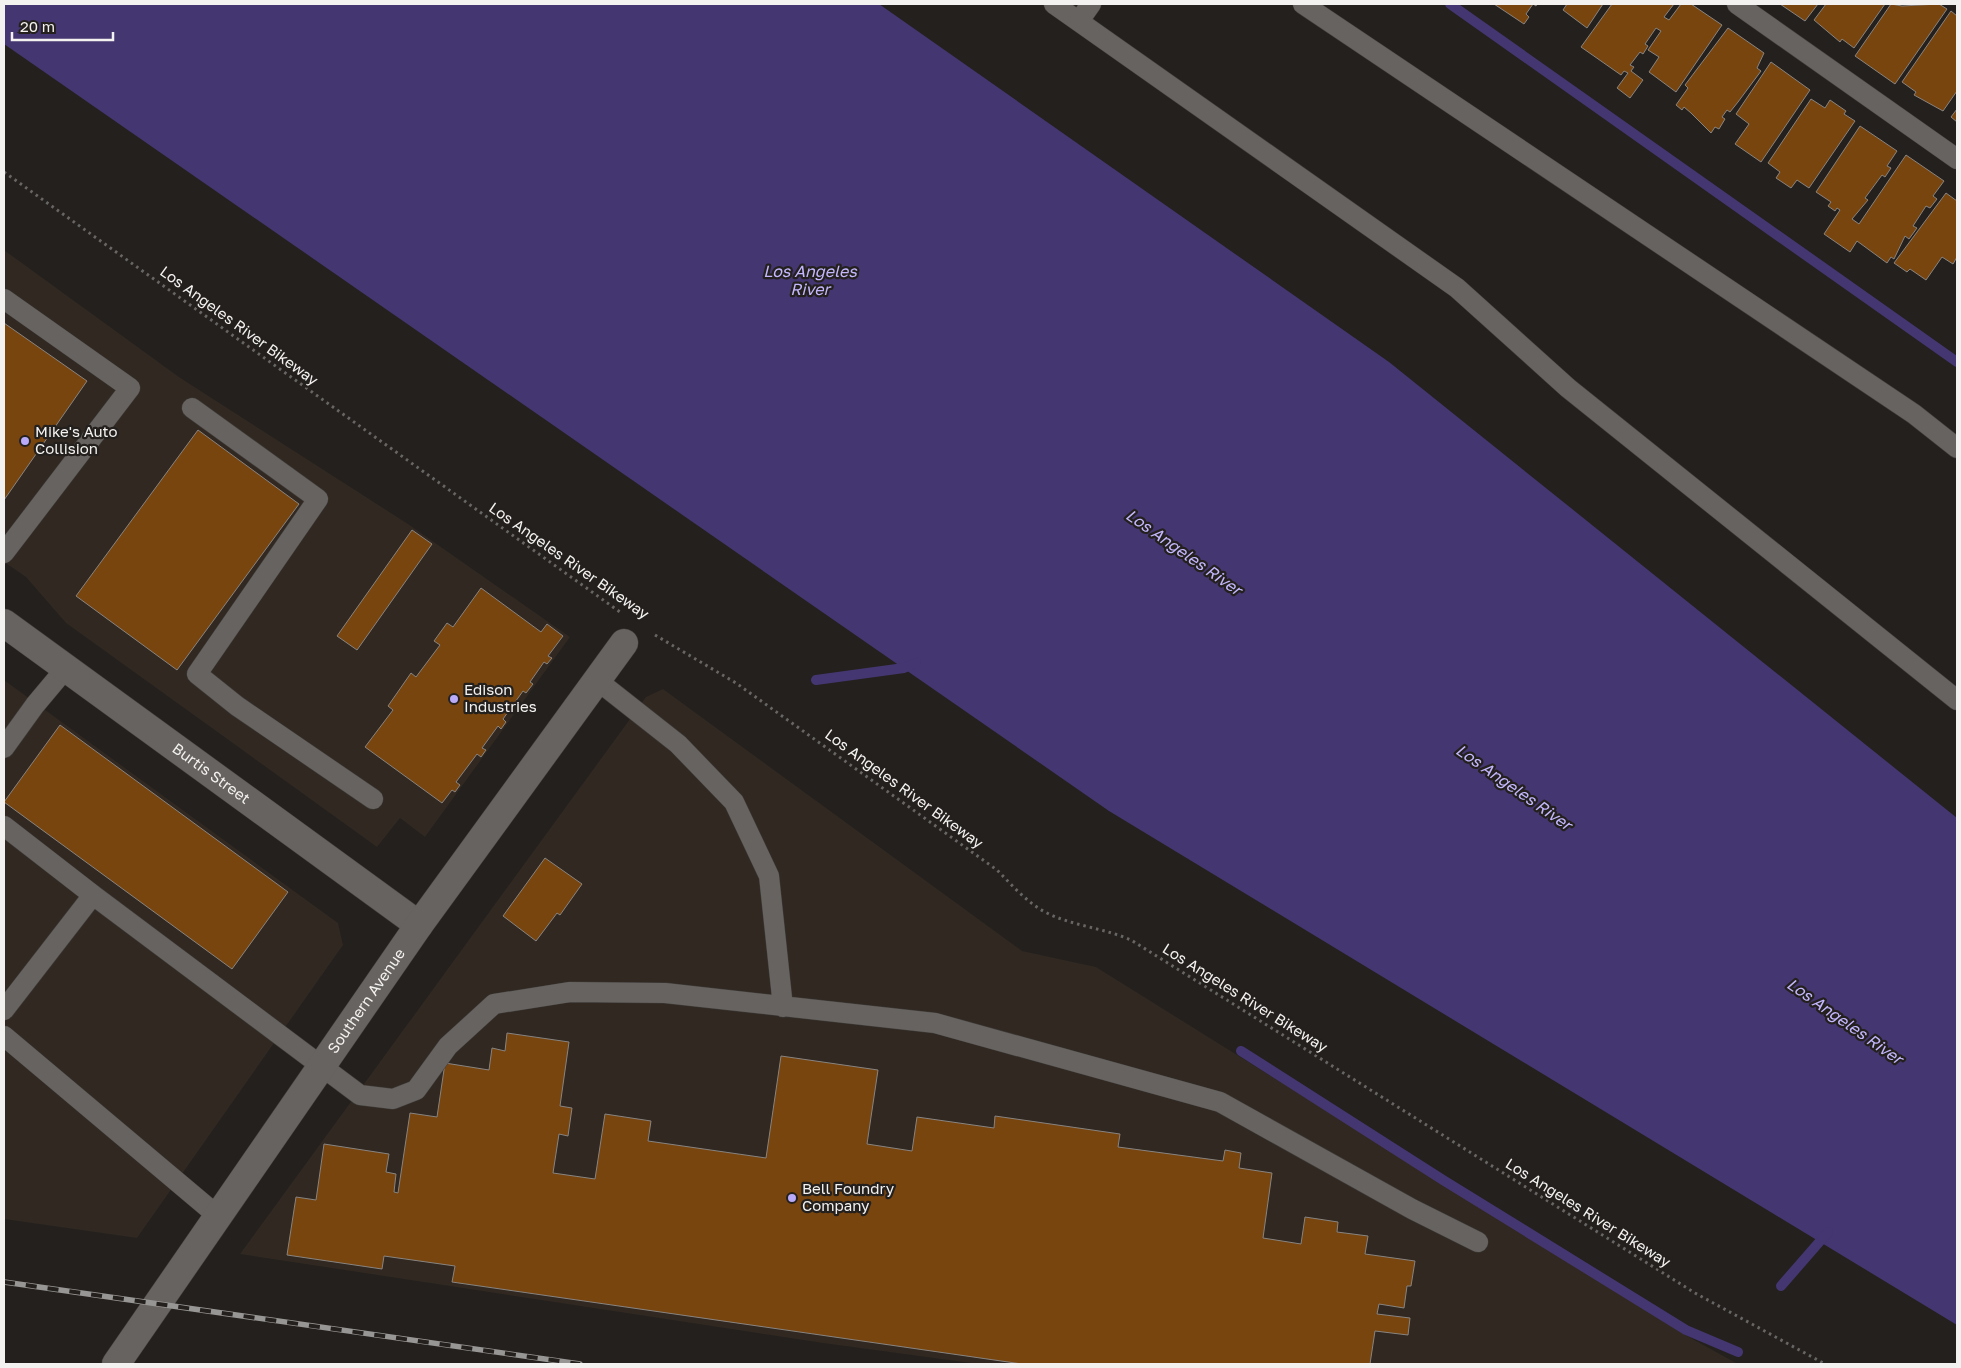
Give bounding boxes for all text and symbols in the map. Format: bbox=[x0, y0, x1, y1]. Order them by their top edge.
scale bar bbox=[12, 10, 114, 42]
text: 20 m bbox=[20, 17, 55, 35]
water label: Los Angeles River bbox=[763, 261, 858, 299]
street label: Los Angeles River Bikeway bbox=[157, 262, 323, 389]
place label: Mike's Auto Collision bbox=[35, 422, 117, 457]
marker: Mike's Auto Collision bbox=[19, 435, 31, 447]
street label: Los Angeles River Bikeway bbox=[486, 498, 654, 623]
water label: Los Angeles River bbox=[1122, 505, 1248, 601]
place label: Edison Industries bbox=[464, 680, 537, 715]
marker: Edison Industries bbox=[448, 693, 460, 705]
street label: Los Angeles River Bikeway bbox=[822, 725, 988, 852]
street label: Burtis Street bbox=[169, 739, 254, 807]
water label: Los Angeles River bbox=[1452, 740, 1578, 836]
street label: Los Angeles River Bikeway bbox=[1160, 939, 1332, 1056]
street label: Southern Avenue bbox=[323, 944, 408, 1056]
water label: Los Angeles River bbox=[1783, 974, 1909, 1070]
street label: Los Angeles River Bikeway bbox=[1503, 1154, 1675, 1271]
place label: Bell Foundry Company bbox=[802, 1179, 895, 1214]
marker: Bell Foundry Company bbox=[786, 1192, 798, 1204]

